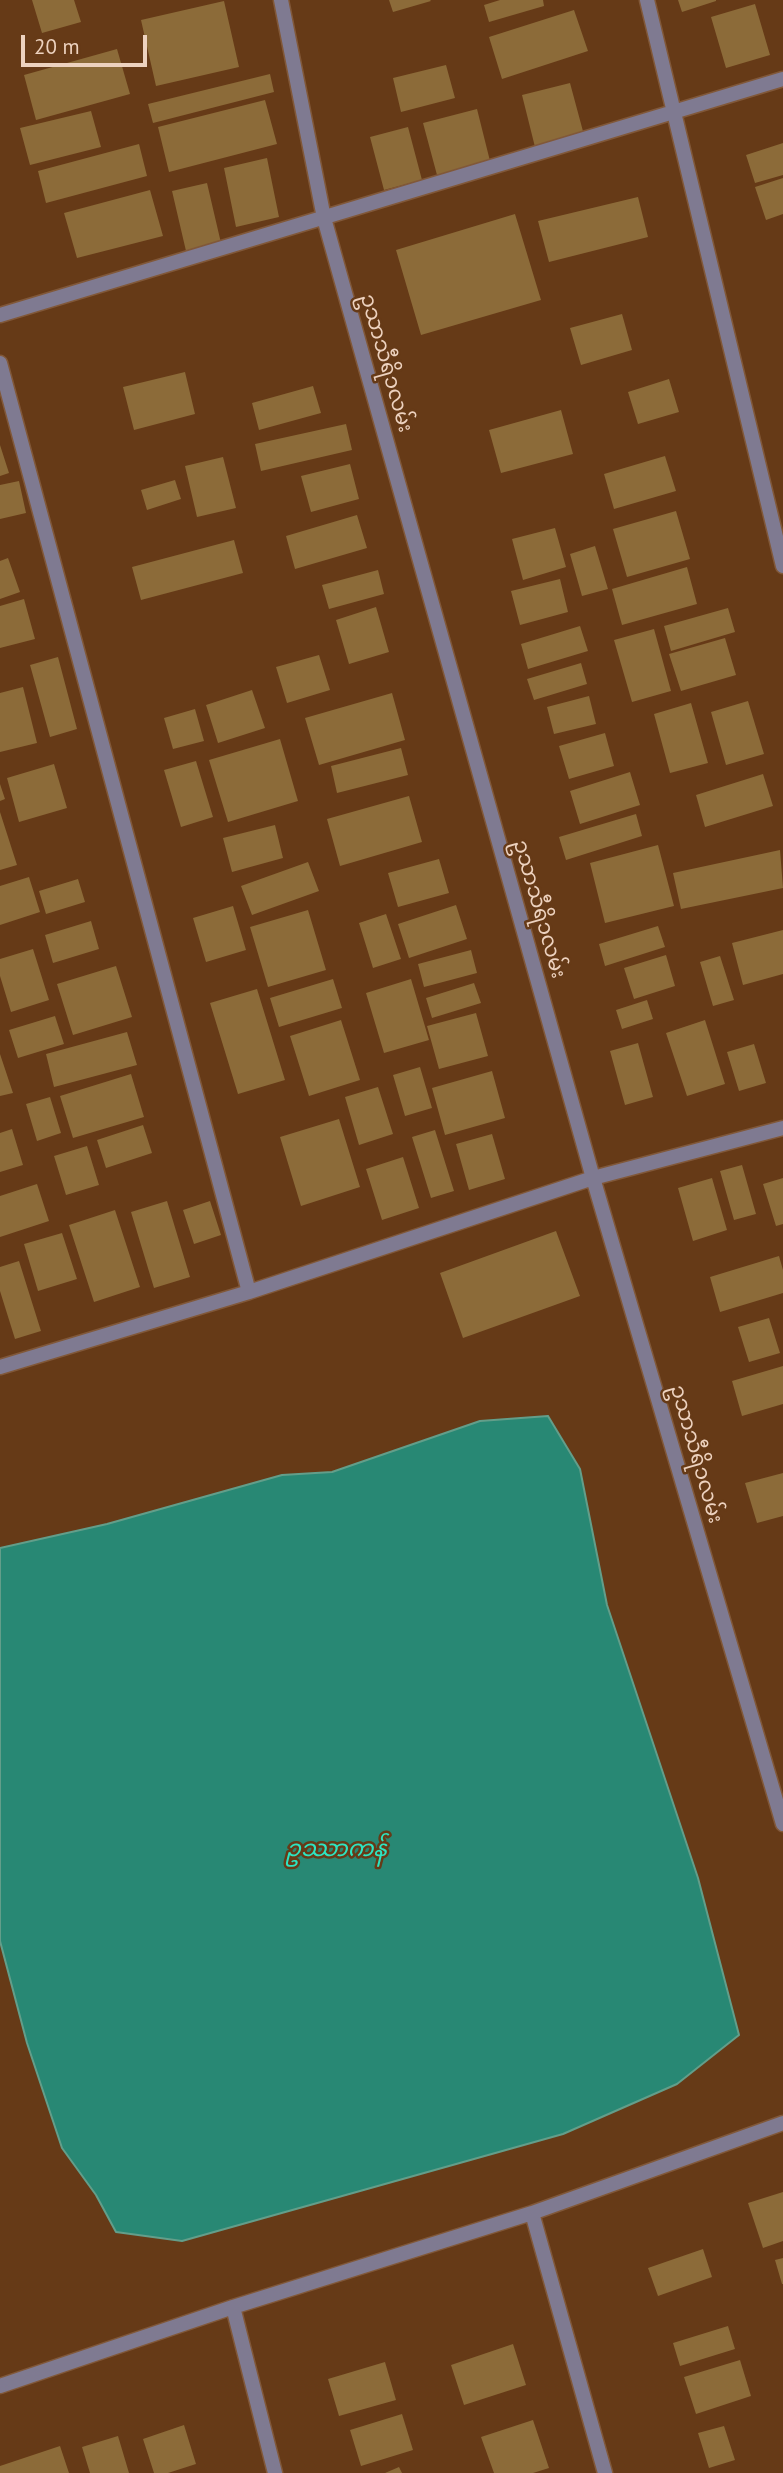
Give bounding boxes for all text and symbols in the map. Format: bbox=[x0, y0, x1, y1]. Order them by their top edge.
scale bar bbox=[24, 21, 150, 65]
text: 20 m bbox=[34, 33, 80, 60]
street label: ဥသာသီရိ၁လမ်း bbox=[354, 291, 418, 435]
street label: ဥသာသီရိ၁လမ်း bbox=[507, 837, 571, 981]
street label: ဥသာသီရိ၁လမ်း bbox=[664, 1382, 728, 1526]
water label: ဥဿာကန် bbox=[285, 1835, 387, 1863]

